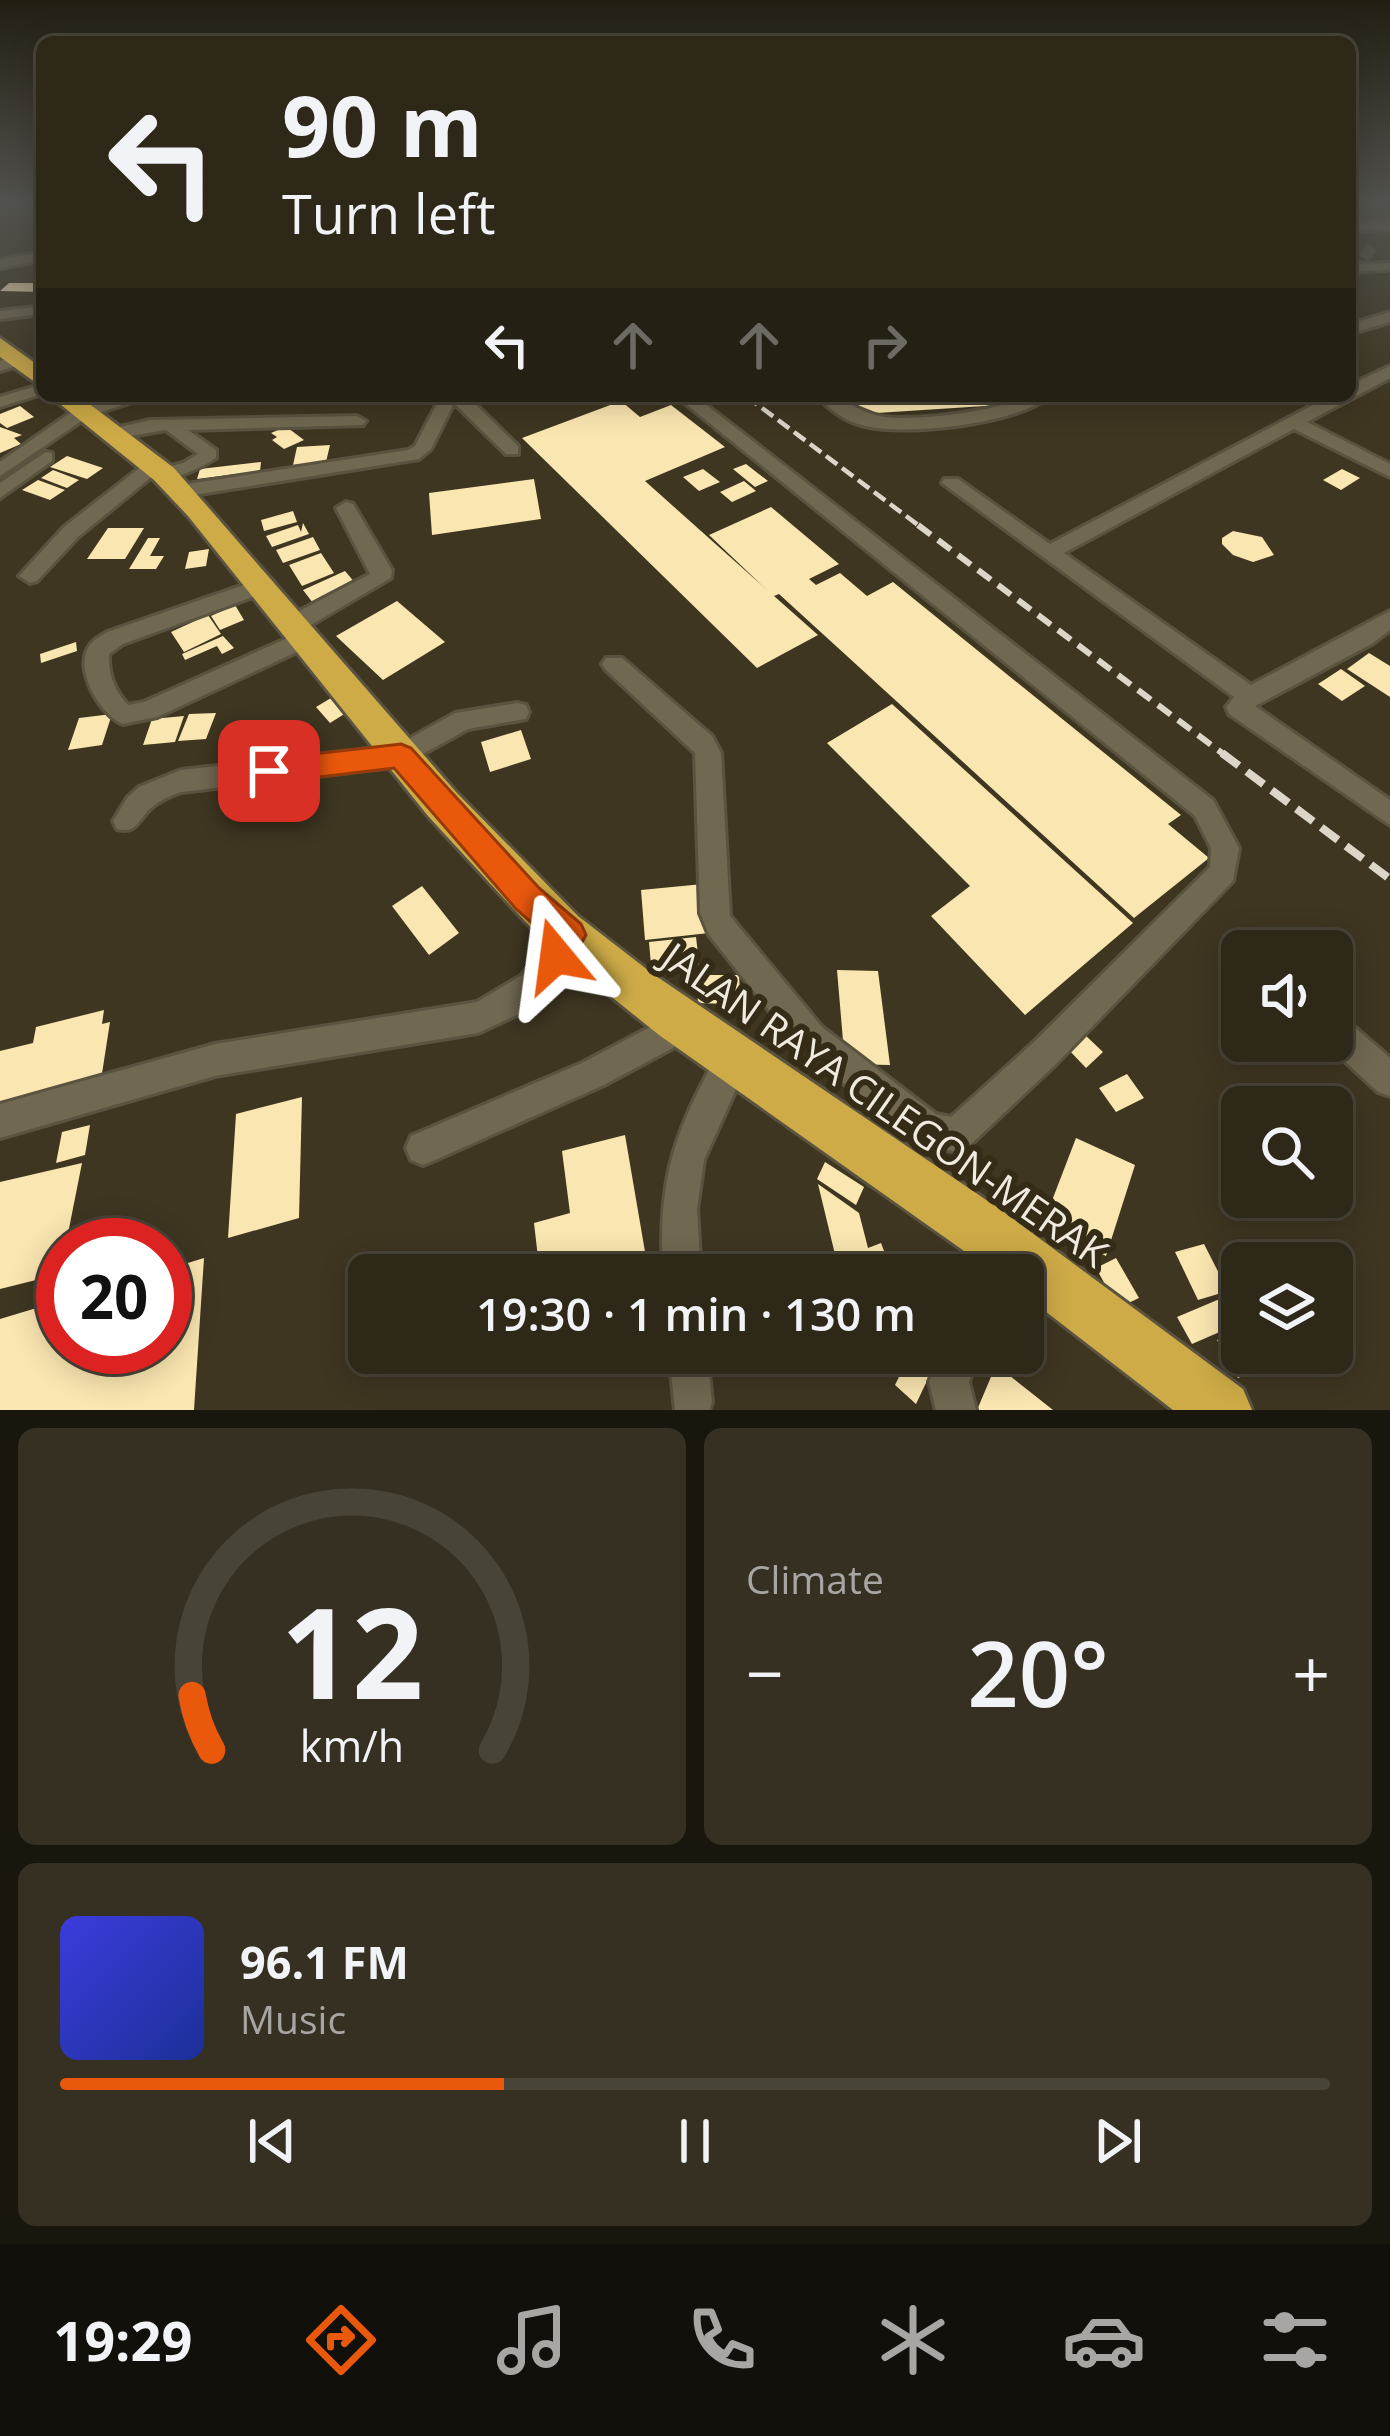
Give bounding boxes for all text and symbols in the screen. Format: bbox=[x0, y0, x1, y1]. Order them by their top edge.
text: 90 m bbox=[282, 67, 482, 182]
icon: left bbox=[84, 84, 240, 240]
text: Turn left bbox=[282, 176, 495, 250]
icon: left bbox=[474, 312, 540, 378]
icon: ahead bbox=[600, 312, 666, 378]
icon: ahead bbox=[726, 312, 792, 378]
icon: right bbox=[852, 312, 918, 378]
pin bbox=[218, 720, 320, 822]
icon: arrive bbox=[236, 738, 302, 804]
position arrow bbox=[493, 893, 619, 1019]
street label: JALAN RAYA CILEGON-MERAK bbox=[649, 927, 1119, 1278]
map controls bbox=[1221, 930, 1353, 1374]
button: sound bbox=[1221, 930, 1353, 1062]
button: search bbox=[1221, 1086, 1353, 1218]
speed limit sign: 20 bbox=[36, 1218, 192, 1374]
button: layers bbox=[1221, 1242, 1353, 1374]
text: 19:30 · 1 min · 130 m bbox=[476, 1283, 916, 1344]
text: Climate bbox=[746, 1552, 884, 1605]
text: 12 bbox=[281, 1566, 423, 1736]
text: 20° bbox=[967, 1611, 1109, 1733]
text: − bbox=[746, 1627, 784, 1717]
text: + bbox=[1292, 1627, 1330, 1717]
text: km/h bbox=[300, 1715, 404, 1774]
text: 96.1 FM bbox=[240, 1931, 409, 1992]
text: Music bbox=[240, 1992, 346, 2045]
icon: previous bbox=[239, 2108, 305, 2174]
icon: pause bbox=[662, 2108, 728, 2174]
icon: next bbox=[1085, 2108, 1151, 2174]
icon: directions bbox=[299, 2298, 383, 2382]
icon: music bbox=[490, 2298, 574, 2382]
icon: phone bbox=[680, 2298, 764, 2382]
icon: climate bbox=[871, 2298, 955, 2382]
icon: car bbox=[1062, 2298, 1146, 2382]
icon: filters bbox=[1253, 2298, 1337, 2382]
text: 19:29 bbox=[53, 2303, 192, 2377]

